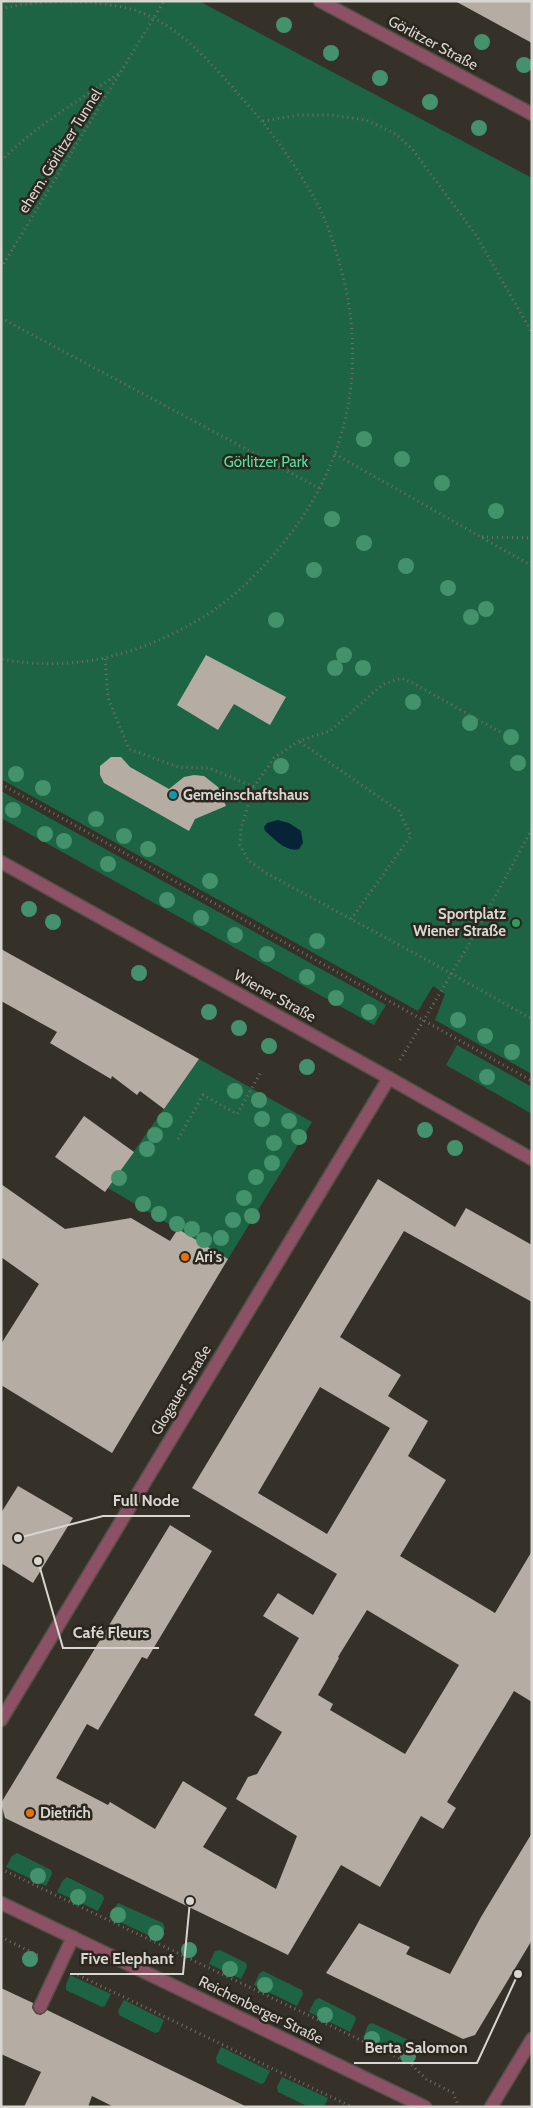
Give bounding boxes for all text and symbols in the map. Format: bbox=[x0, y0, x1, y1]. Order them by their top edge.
street label: Görlitzer Straße bbox=[385, 12, 481, 74]
street label: ehem. Görlitzer Tunnel bbox=[14, 85, 106, 216]
park label: Görlitzer Park bbox=[224, 453, 309, 471]
place label: Gemeinschaftshaus bbox=[183, 786, 309, 804]
marker: Gemeinschaftshaus bbox=[167, 789, 179, 801]
place label: Sportplatz Wiener Straße bbox=[413, 905, 506, 940]
marker: Sportplatz Wiener Straße bbox=[510, 917, 522, 929]
street label: Wiener Straße bbox=[231, 966, 319, 1026]
place label: Ari's bbox=[195, 1248, 222, 1266]
marker: Ari's bbox=[179, 1251, 191, 1263]
street label: Glogauer Straße bbox=[147, 1341, 215, 1438]
callout: Full Node bbox=[103, 1485, 190, 1516]
text: Full Node bbox=[113, 1491, 179, 1510]
callout: Café Fleurs bbox=[63, 1617, 159, 1648]
text: Café Fleurs bbox=[73, 1623, 149, 1642]
place label: Dietrich bbox=[40, 1804, 91, 1822]
marker: Dietrich bbox=[24, 1807, 36, 1819]
callout: Five Elephant bbox=[70, 1943, 183, 1974]
text: Five Elephant bbox=[80, 1949, 174, 1968]
street label: Reichenberger Straße bbox=[196, 1972, 326, 2048]
callout: Berta Salomon bbox=[354, 2032, 477, 2063]
text: Berta Salomon bbox=[365, 2038, 467, 2057]

